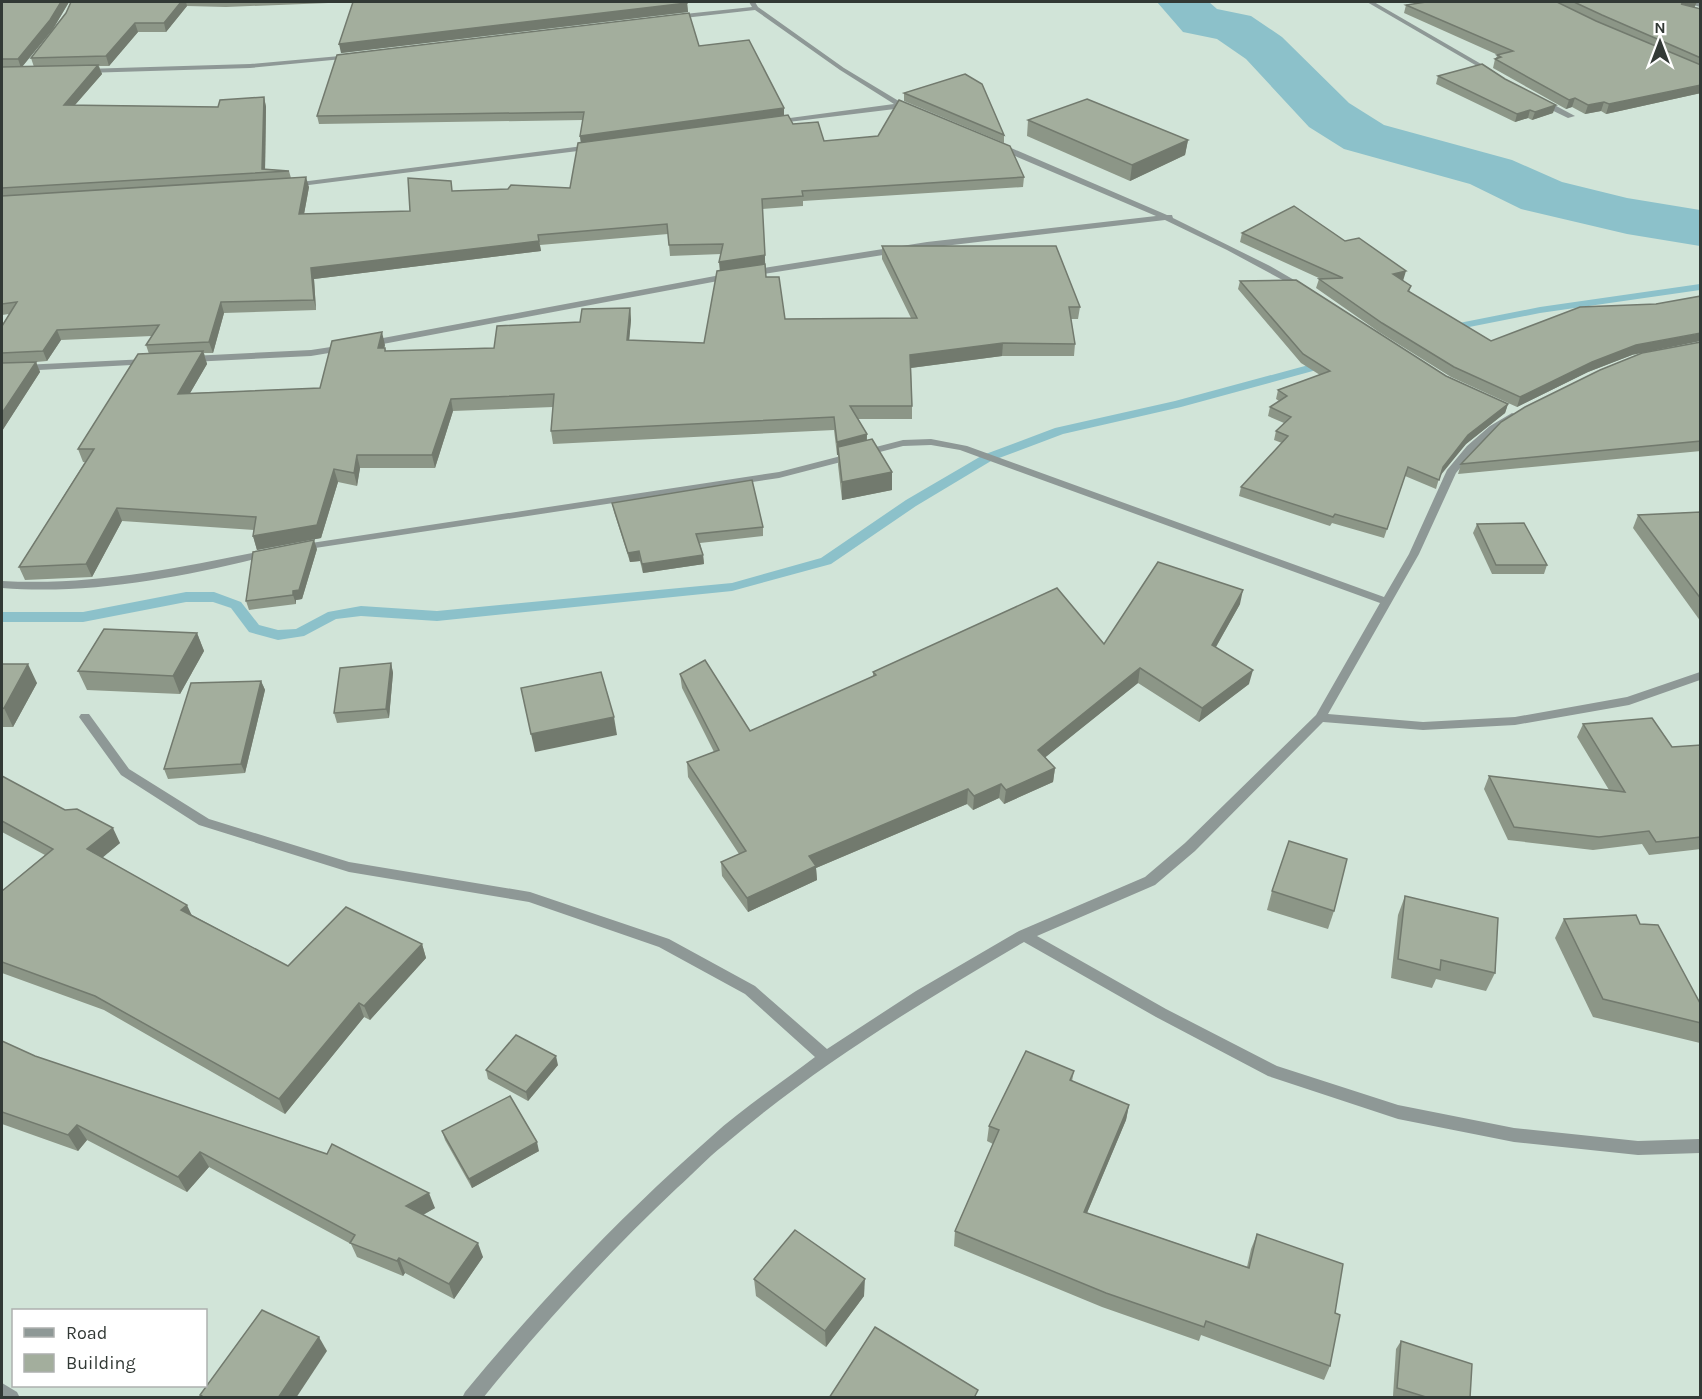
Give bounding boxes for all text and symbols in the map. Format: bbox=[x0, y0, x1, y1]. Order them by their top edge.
north arrow bbox=[1630, 12, 1690, 72]
text: N bbox=[1654, 18, 1666, 37]
legend bbox=[12, 1309, 207, 1387]
text: Road bbox=[66, 1322, 107, 1344]
text: Building bbox=[66, 1352, 136, 1374]

